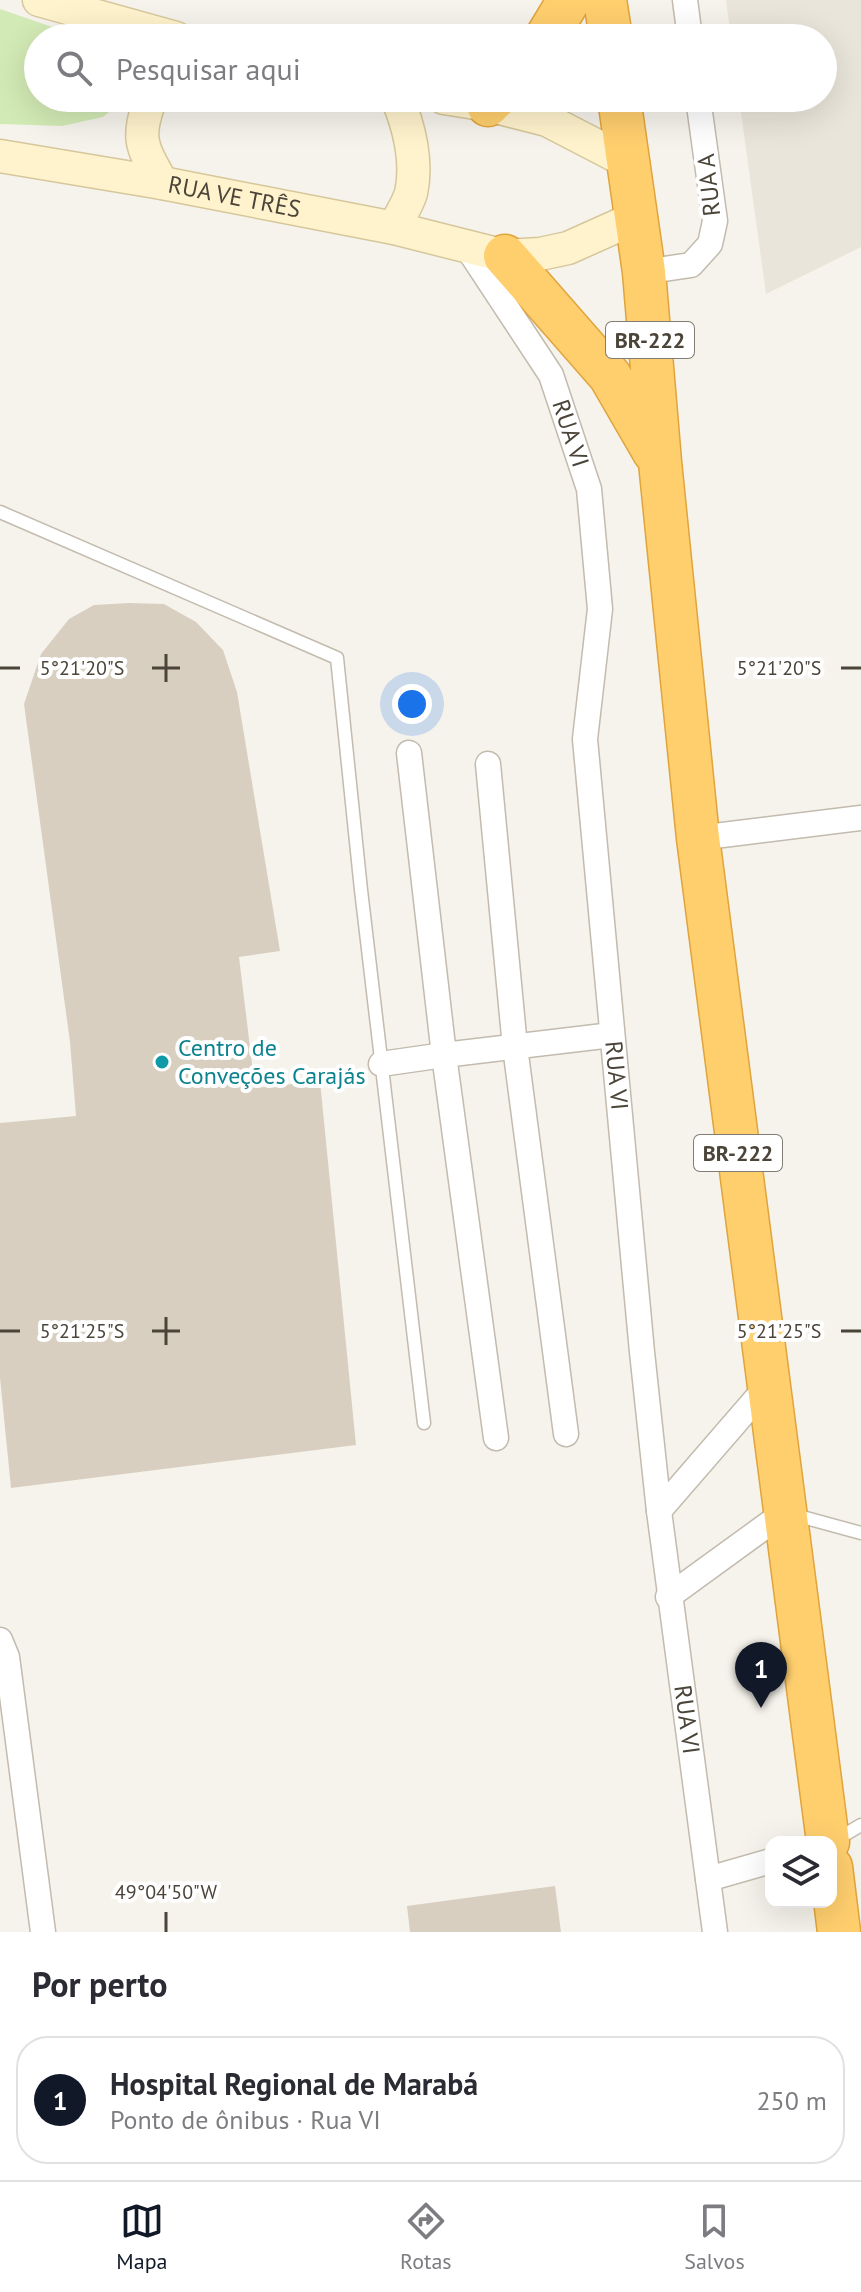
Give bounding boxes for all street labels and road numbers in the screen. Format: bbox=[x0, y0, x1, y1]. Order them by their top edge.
street label: RUA A bbox=[690, 152, 727, 218]
street label: RUA VE TRÊS bbox=[166, 169, 303, 225]
road number: BR-222 bbox=[606, 322, 694, 358]
street label: RUA VI bbox=[545, 395, 597, 471]
street label: RUA VI bbox=[598, 1040, 635, 1111]
road number: BR-222 bbox=[694, 1135, 782, 1171]
street label: RUA VI bbox=[667, 1683, 707, 1756]

